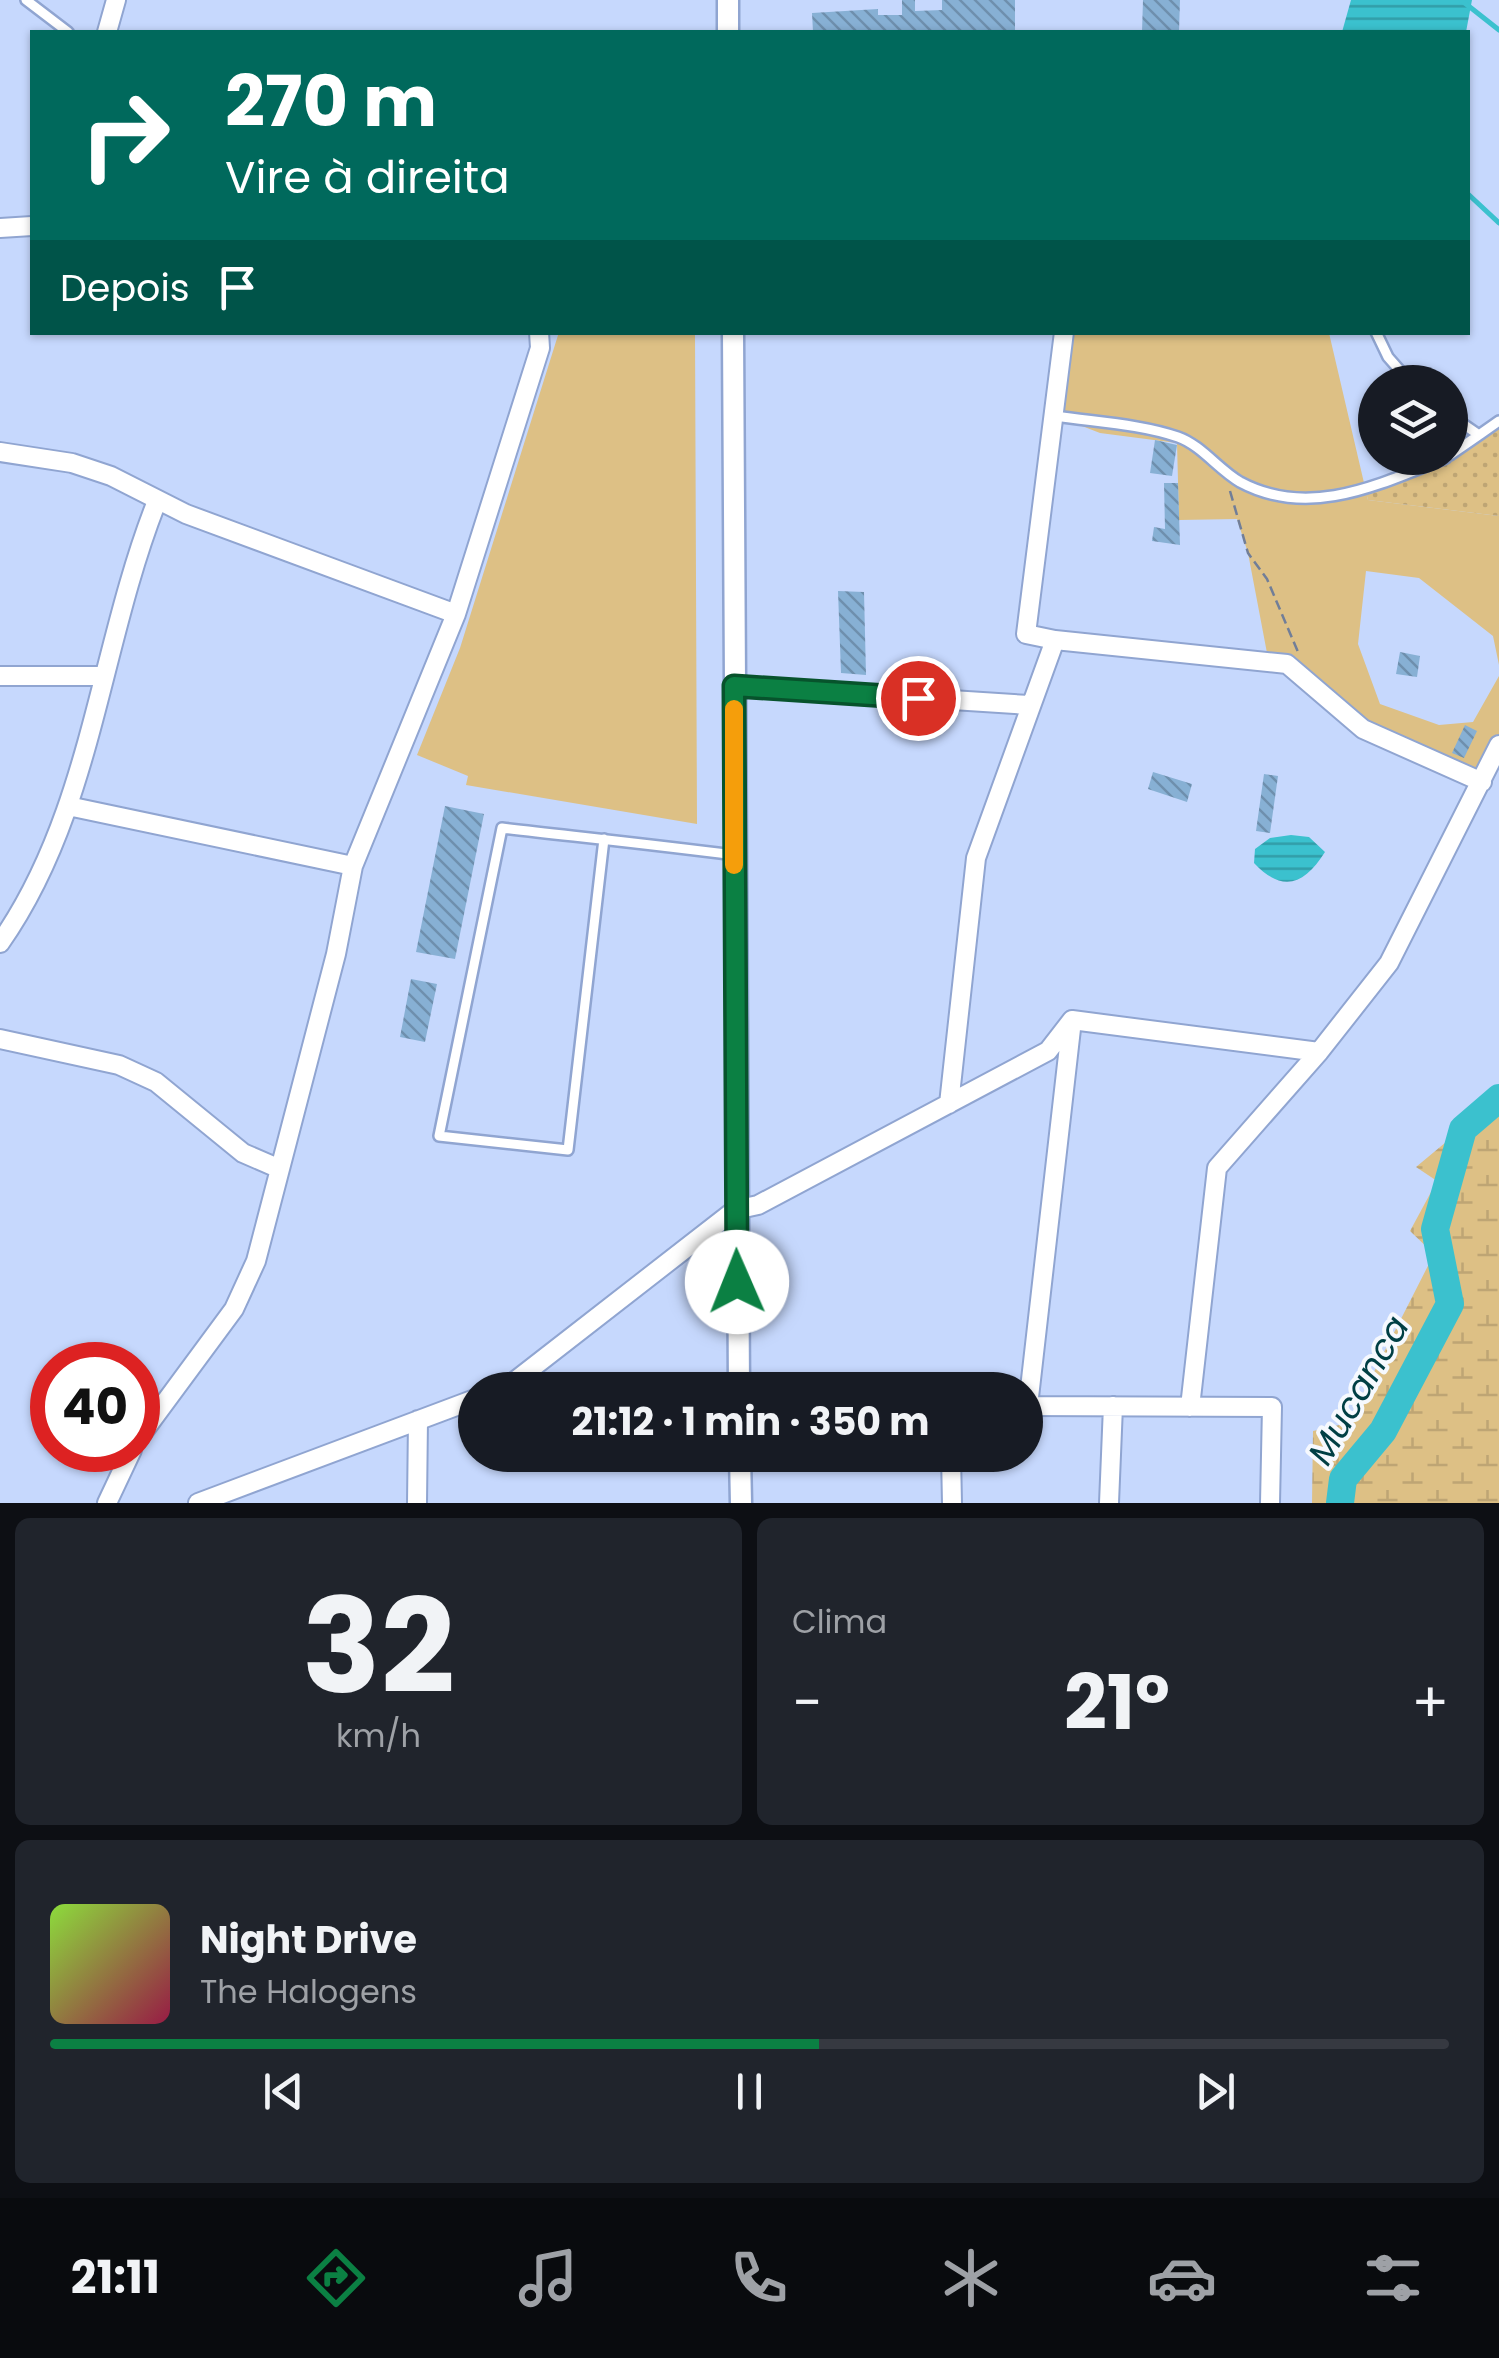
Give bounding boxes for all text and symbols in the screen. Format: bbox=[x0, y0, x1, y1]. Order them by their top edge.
text: 270 m bbox=[225, 52, 437, 151]
icon: right bbox=[60, 70, 190, 200]
text: Vire à direita bbox=[225, 146, 510, 209]
icon: arrive bbox=[210, 260, 265, 315]
text: Depois bbox=[60, 261, 190, 314]
map controls bbox=[1358, 365, 1468, 475]
button: layers bbox=[1358, 365, 1468, 475]
pin bbox=[876, 656, 961, 741]
icon: arrive bbox=[891, 671, 946, 726]
position arrow bbox=[685, 1230, 789, 1334]
water label: Mucanca bbox=[1296, 1306, 1420, 1474]
speed limit sign: 40 bbox=[30, 1342, 160, 1472]
text: 21:12 · 1 min · 350 m bbox=[572, 1395, 929, 1448]
text: 32 bbox=[302, 1555, 455, 1738]
text: Clima bbox=[792, 1599, 887, 1644]
text: 21° bbox=[1064, 1650, 1170, 1755]
text: − bbox=[792, 1664, 822, 1741]
text: + bbox=[1411, 1664, 1449, 1741]
text: km/h bbox=[336, 1713, 421, 1758]
text: Night Drive bbox=[200, 1913, 417, 1966]
text: The Halogens bbox=[200, 1969, 417, 2014]
icon: previous bbox=[256, 2064, 311, 2119]
icon: pause bbox=[722, 2064, 777, 2119]
icon: next bbox=[1188, 2064, 1243, 2119]
icon: directions bbox=[301, 2243, 371, 2313]
icon: music bbox=[513, 2243, 583, 2313]
icon: phone bbox=[724, 2243, 794, 2313]
icon: climate bbox=[936, 2243, 1006, 2313]
icon: car bbox=[1147, 2243, 1217, 2313]
icon: filters bbox=[1358, 2243, 1428, 2313]
text: 21:11 bbox=[71, 2246, 160, 2309]

